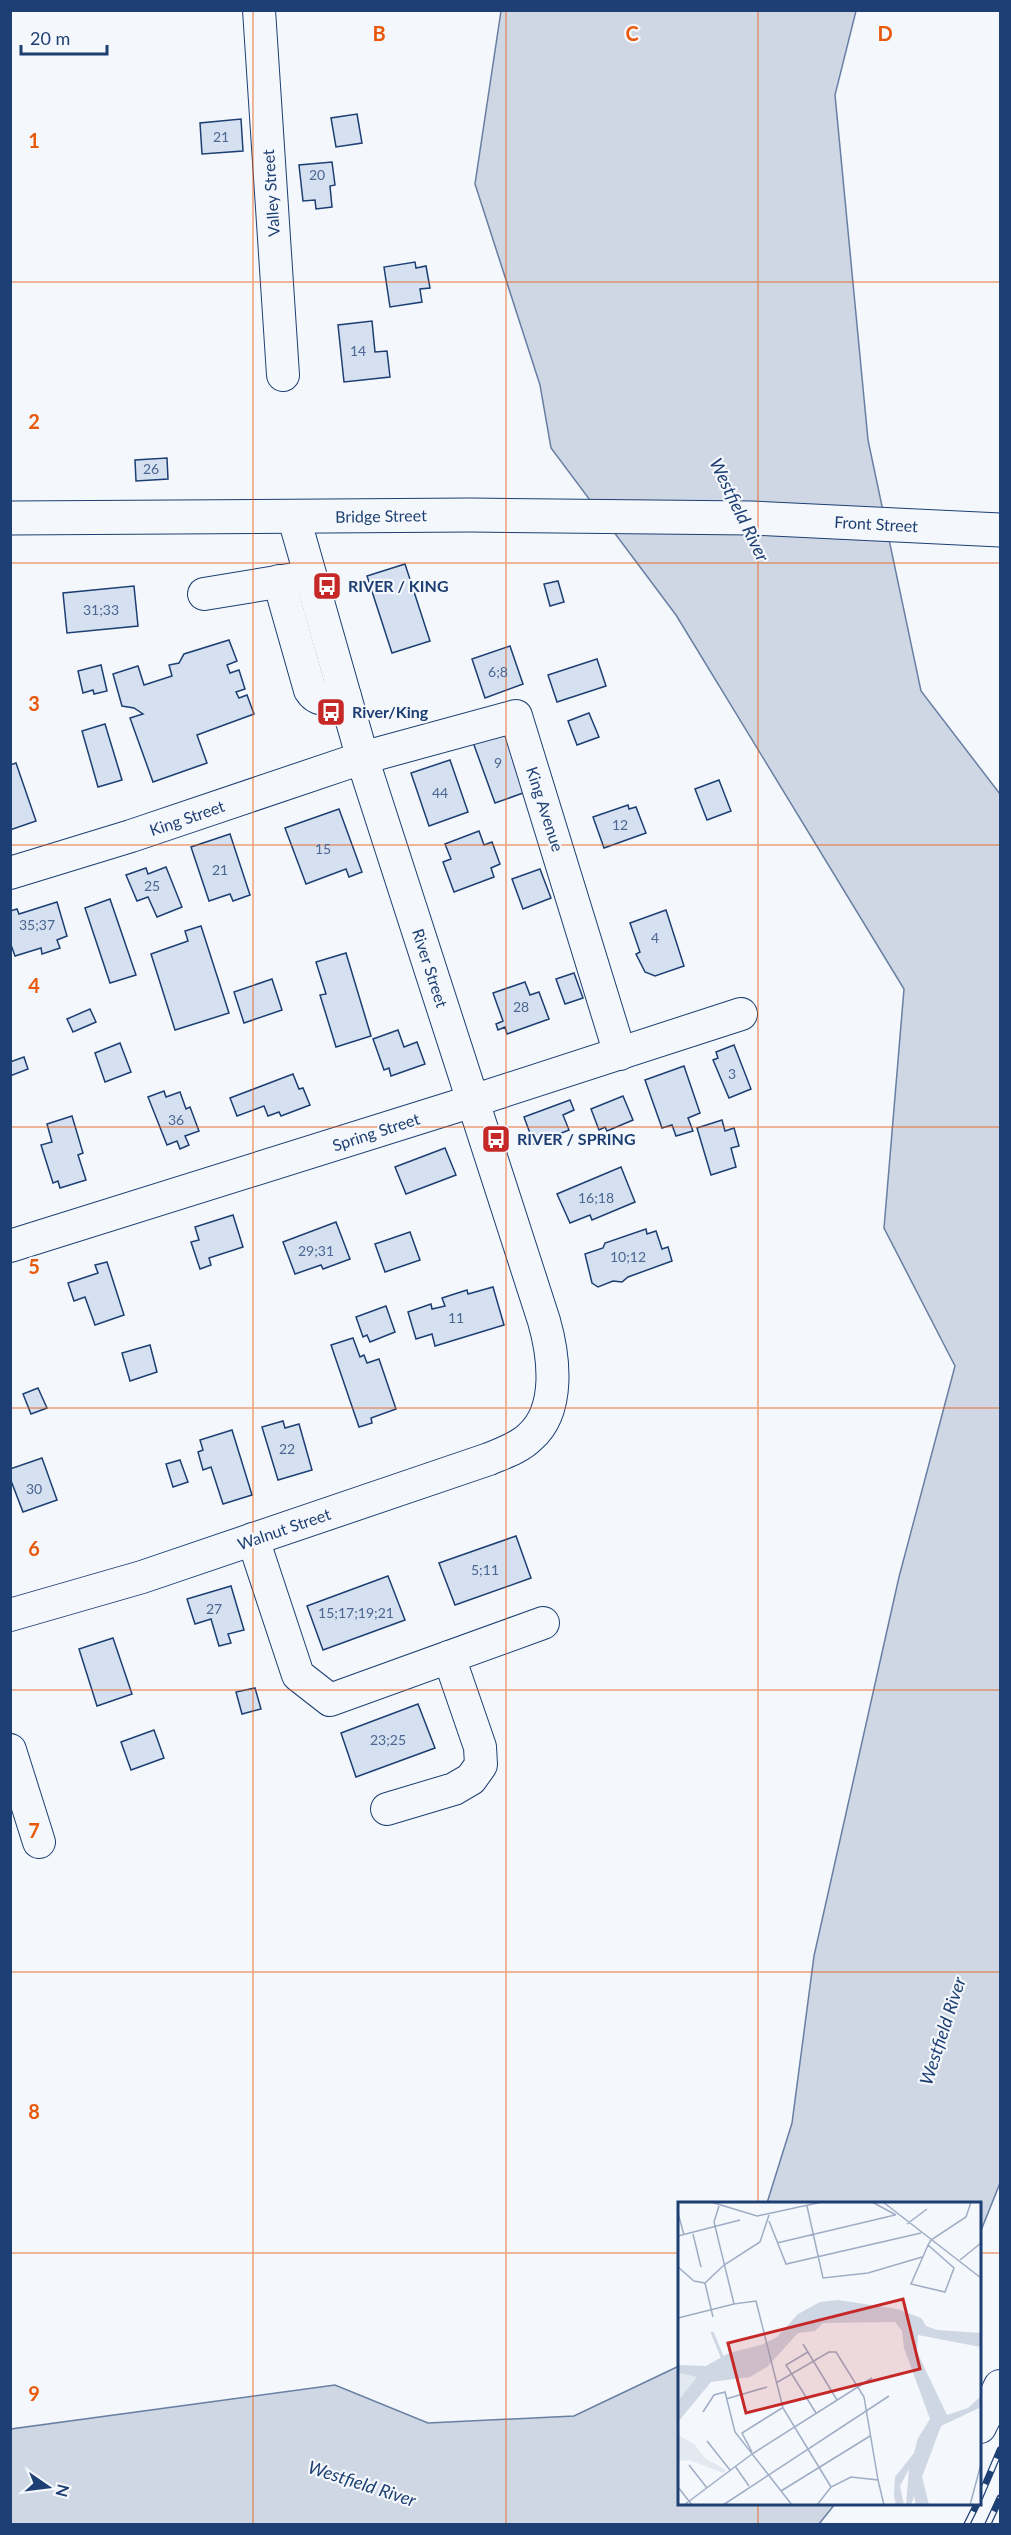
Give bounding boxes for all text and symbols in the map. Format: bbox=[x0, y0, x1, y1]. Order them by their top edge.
scale bar bbox=[21, 18, 106, 56]
text: B bbox=[372, 21, 386, 45]
text: C bbox=[625, 21, 639, 45]
text: D bbox=[877, 21, 893, 45]
text: 20 m bbox=[30, 27, 70, 49]
text: 1 bbox=[28, 128, 40, 152]
house number: 21 bbox=[213, 128, 229, 145]
street label: Valley Street bbox=[258, 148, 283, 237]
house number: 20 bbox=[309, 166, 325, 183]
house number: 14 bbox=[350, 342, 366, 359]
text: 2 bbox=[28, 409, 40, 433]
water label: Westfield River bbox=[705, 454, 775, 566]
house number: 26 bbox=[143, 460, 159, 477]
street label: Bridge Street bbox=[335, 505, 427, 526]
street label: Front Street bbox=[834, 512, 919, 535]
bus stop icon: RIVER / KING bbox=[311, 570, 343, 602]
place label: RIVER / KING bbox=[348, 576, 449, 595]
house number: 31;33 bbox=[83, 601, 119, 618]
house number: 6;8 bbox=[488, 663, 508, 680]
text: 3 bbox=[28, 691, 40, 715]
bus stop icon: River/King bbox=[315, 696, 347, 728]
place label: River/King bbox=[352, 702, 429, 721]
house number: 9 bbox=[494, 754, 502, 771]
street label: King Avenue bbox=[523, 764, 568, 854]
house number: 44 bbox=[432, 784, 448, 801]
street label: King Street bbox=[147, 796, 227, 839]
house number: 12 bbox=[612, 816, 628, 833]
house number: 15 bbox=[315, 840, 331, 857]
house number: 21 bbox=[212, 861, 228, 878]
house number: 25 bbox=[144, 877, 160, 894]
house number: 35;37 bbox=[19, 916, 55, 933]
street label: River Street bbox=[409, 926, 452, 1010]
house number: 4 bbox=[651, 929, 659, 946]
text: 4 bbox=[28, 973, 40, 997]
house number: 28 bbox=[513, 998, 529, 1015]
house number: 3 bbox=[728, 1065, 736, 1082]
street label: Spring Street bbox=[330, 1108, 422, 1155]
house number: 36 bbox=[168, 1111, 184, 1128]
bus stop icon: RIVER / SPRING bbox=[480, 1123, 512, 1155]
place label: RIVER / SPRING bbox=[517, 1129, 636, 1148]
house number: 16;18 bbox=[578, 1189, 614, 1206]
house number: 29;31 bbox=[298, 1242, 334, 1259]
house number: 10;12 bbox=[610, 1248, 646, 1265]
text: 5 bbox=[28, 1254, 40, 1278]
house number: 11 bbox=[448, 1309, 464, 1326]
house number: 22 bbox=[279, 1440, 295, 1457]
house number: 30 bbox=[26, 1480, 42, 1497]
street label: Walnut Street bbox=[235, 1504, 333, 1553]
text: 6 bbox=[28, 1536, 40, 1560]
house number: 5;11 bbox=[471, 1561, 499, 1578]
house number: 27 bbox=[206, 1600, 222, 1617]
house number: 15;17;19;21 bbox=[318, 1604, 394, 1621]
house number: 23;25 bbox=[370, 1731, 406, 1748]
text: 7 bbox=[28, 1818, 40, 1842]
water label: Westfield River bbox=[914, 1973, 970, 2087]
text: 8 bbox=[28, 2099, 40, 2123]
inset map bbox=[678, 2202, 981, 2505]
text: 9 bbox=[28, 2381, 40, 2405]
water label: Westfield River bbox=[306, 2455, 420, 2511]
north arrow bbox=[18, 2457, 78, 2517]
text: N bbox=[52, 2482, 74, 2499]

